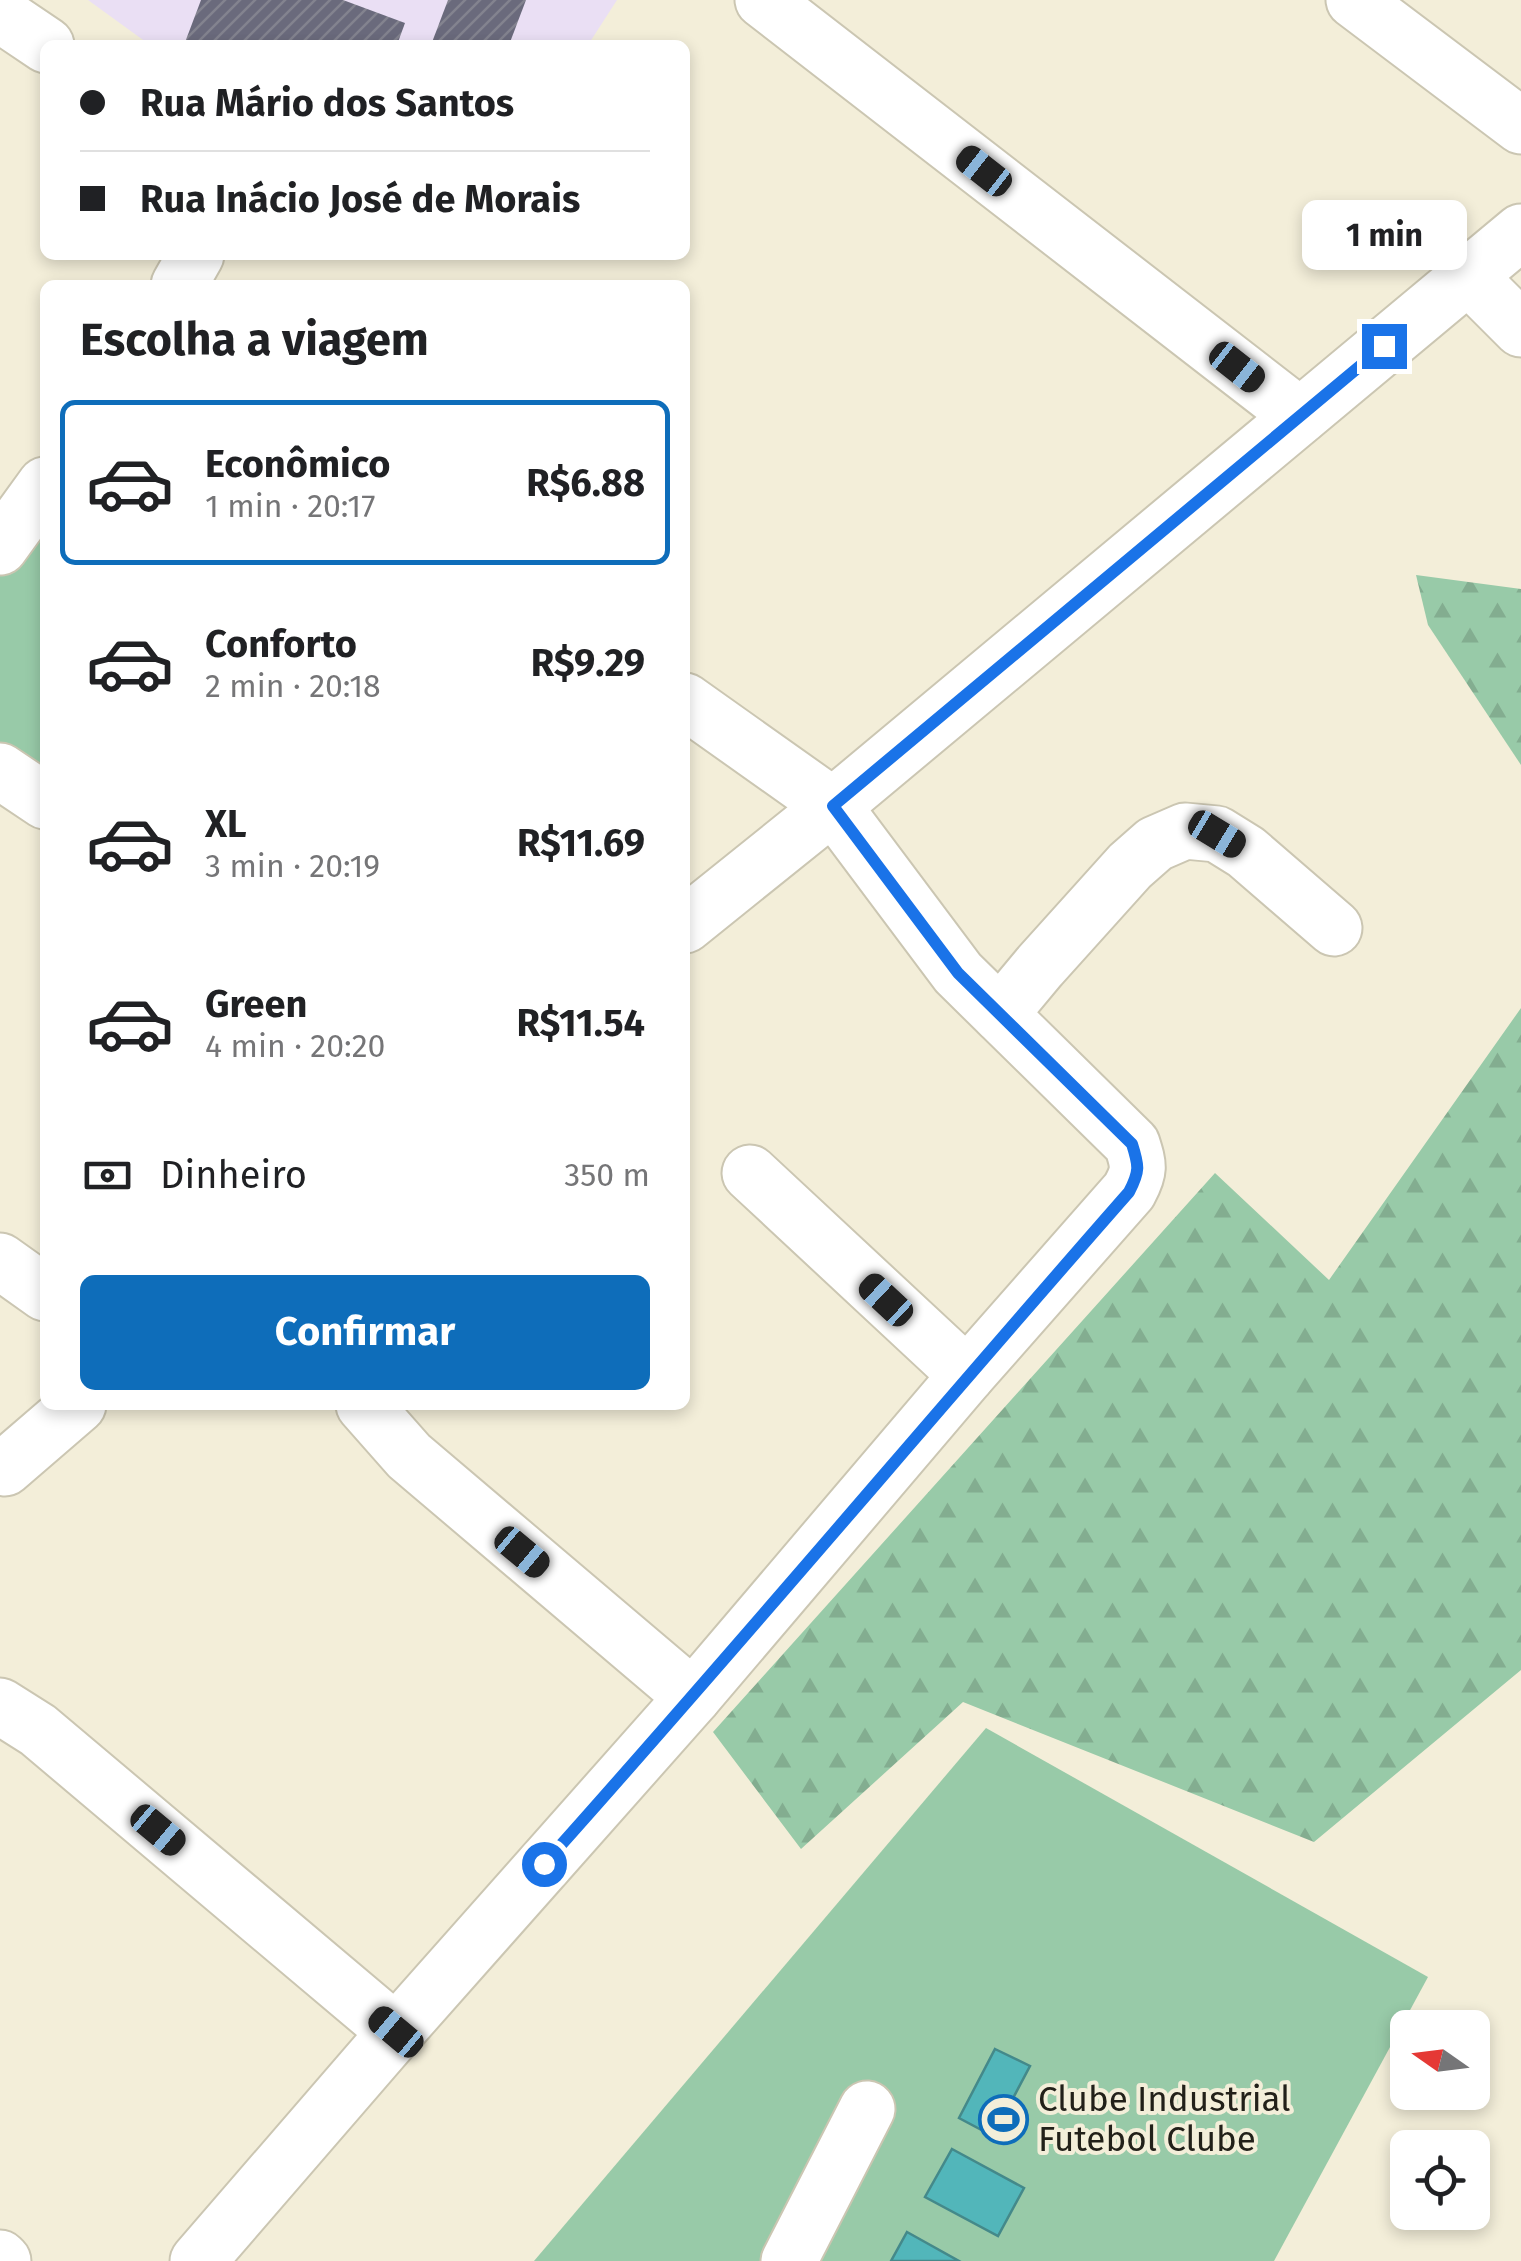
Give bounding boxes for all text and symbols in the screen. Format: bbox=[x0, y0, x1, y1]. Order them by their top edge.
text: Rua Mário dos Santos bbox=[140, 80, 514, 126]
car bbox=[951, 141, 1017, 201]
text: Rua Inácio José de Morais bbox=[140, 176, 580, 222]
callout: 1 min bbox=[1302, 201, 1466, 271]
text: 1 min bbox=[1346, 216, 1423, 254]
text: Escolha a viagem bbox=[80, 313, 429, 367]
route end bbox=[1362, 324, 1407, 369]
car bbox=[1204, 337, 1270, 397]
icon: car bbox=[85, 438, 175, 528]
text: Econômico bbox=[205, 441, 390, 487]
text: R$6.88 bbox=[526, 460, 645, 506]
text: 1 min · 20:17 bbox=[205, 487, 375, 525]
icon: car bbox=[85, 618, 175, 708]
text: Conforto bbox=[205, 621, 357, 667]
text: R$9.29 bbox=[531, 640, 645, 686]
text: 2 min · 20:18 bbox=[205, 667, 381, 705]
icon: car bbox=[85, 798, 175, 888]
text: XL bbox=[205, 801, 247, 847]
car bbox=[1184, 806, 1250, 862]
text: R$11.69 bbox=[517, 820, 645, 866]
text: 3 min · 20:19 bbox=[205, 847, 380, 885]
icon: car bbox=[85, 978, 175, 1068]
text: Green bbox=[205, 981, 308, 1027]
text: R$11.54 bbox=[516, 1000, 645, 1046]
text: 4 min · 20:20 bbox=[205, 1027, 385, 1065]
icon: cash bbox=[80, 1148, 135, 1203]
text: Dinheiro bbox=[160, 1152, 307, 1198]
text: 350 m bbox=[564, 1156, 650, 1194]
car bbox=[854, 1269, 918, 1331]
button: Confirmar bbox=[80, 1275, 650, 1390]
car bbox=[489, 1521, 555, 1583]
car bbox=[125, 1799, 191, 1861]
route start bbox=[522, 1842, 567, 1887]
car bbox=[363, 2001, 429, 2063]
north arrow bbox=[1390, 2010, 1490, 2110]
map controls bbox=[1390, 2010, 1490, 2230]
place label: Clube Industrial Futebol Clube bbox=[1038, 2078, 1290, 2160]
sports icon: Clube Industrial Futebol Clube bbox=[977, 2093, 1029, 2145]
button: locate bbox=[1390, 2130, 1490, 2230]

